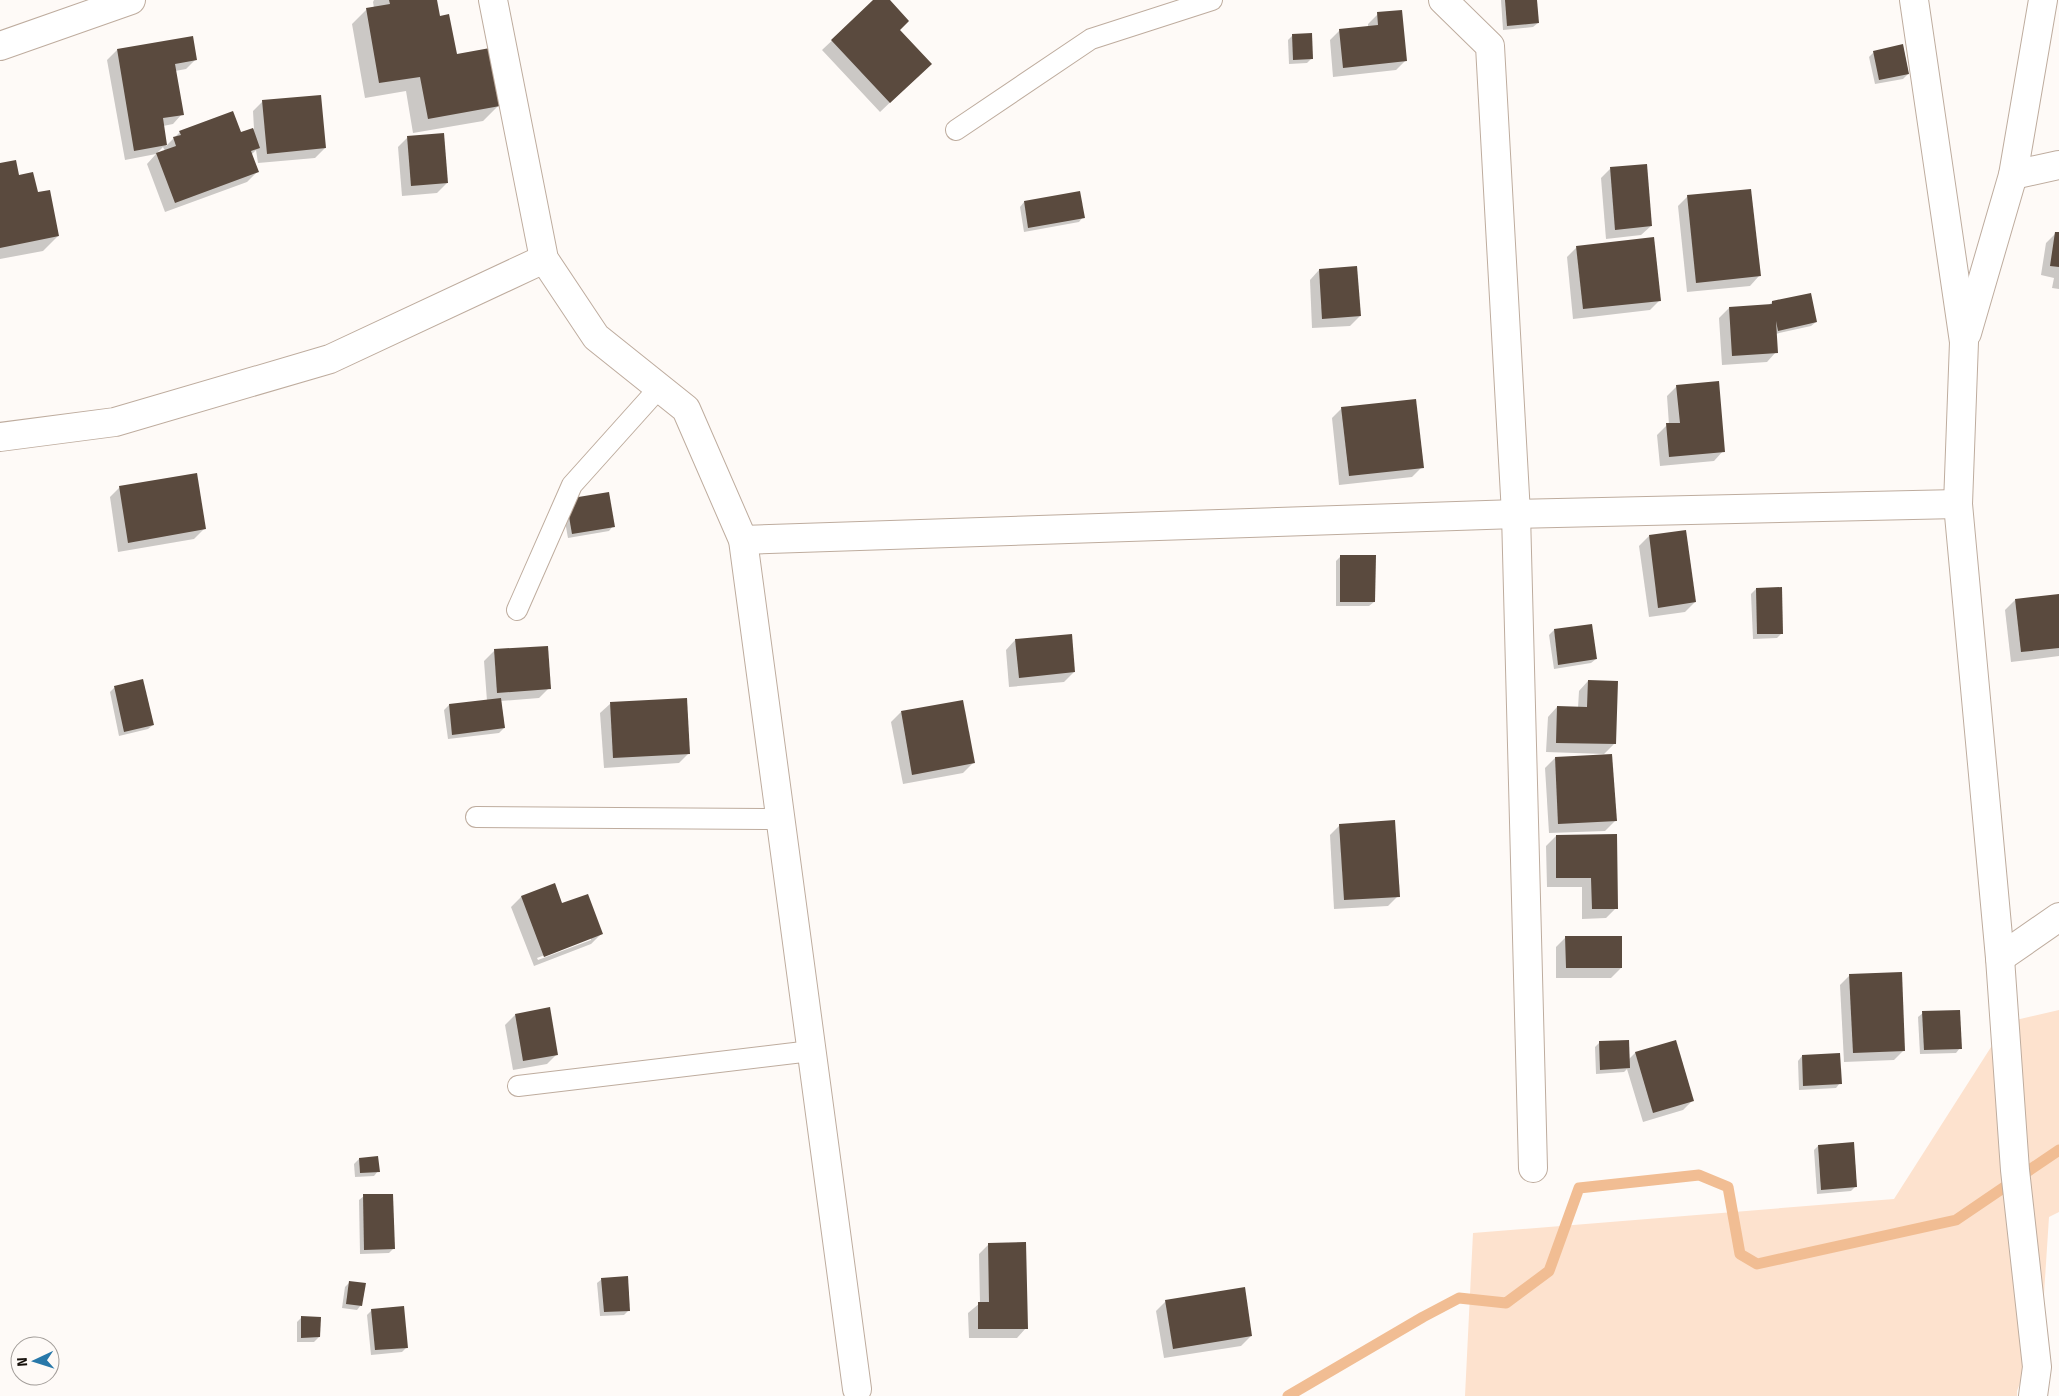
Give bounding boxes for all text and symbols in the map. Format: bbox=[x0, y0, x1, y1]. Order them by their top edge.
north arrow bbox=[10, 1336, 60, 1386]
text: N bbox=[14, 1357, 31, 1367]

